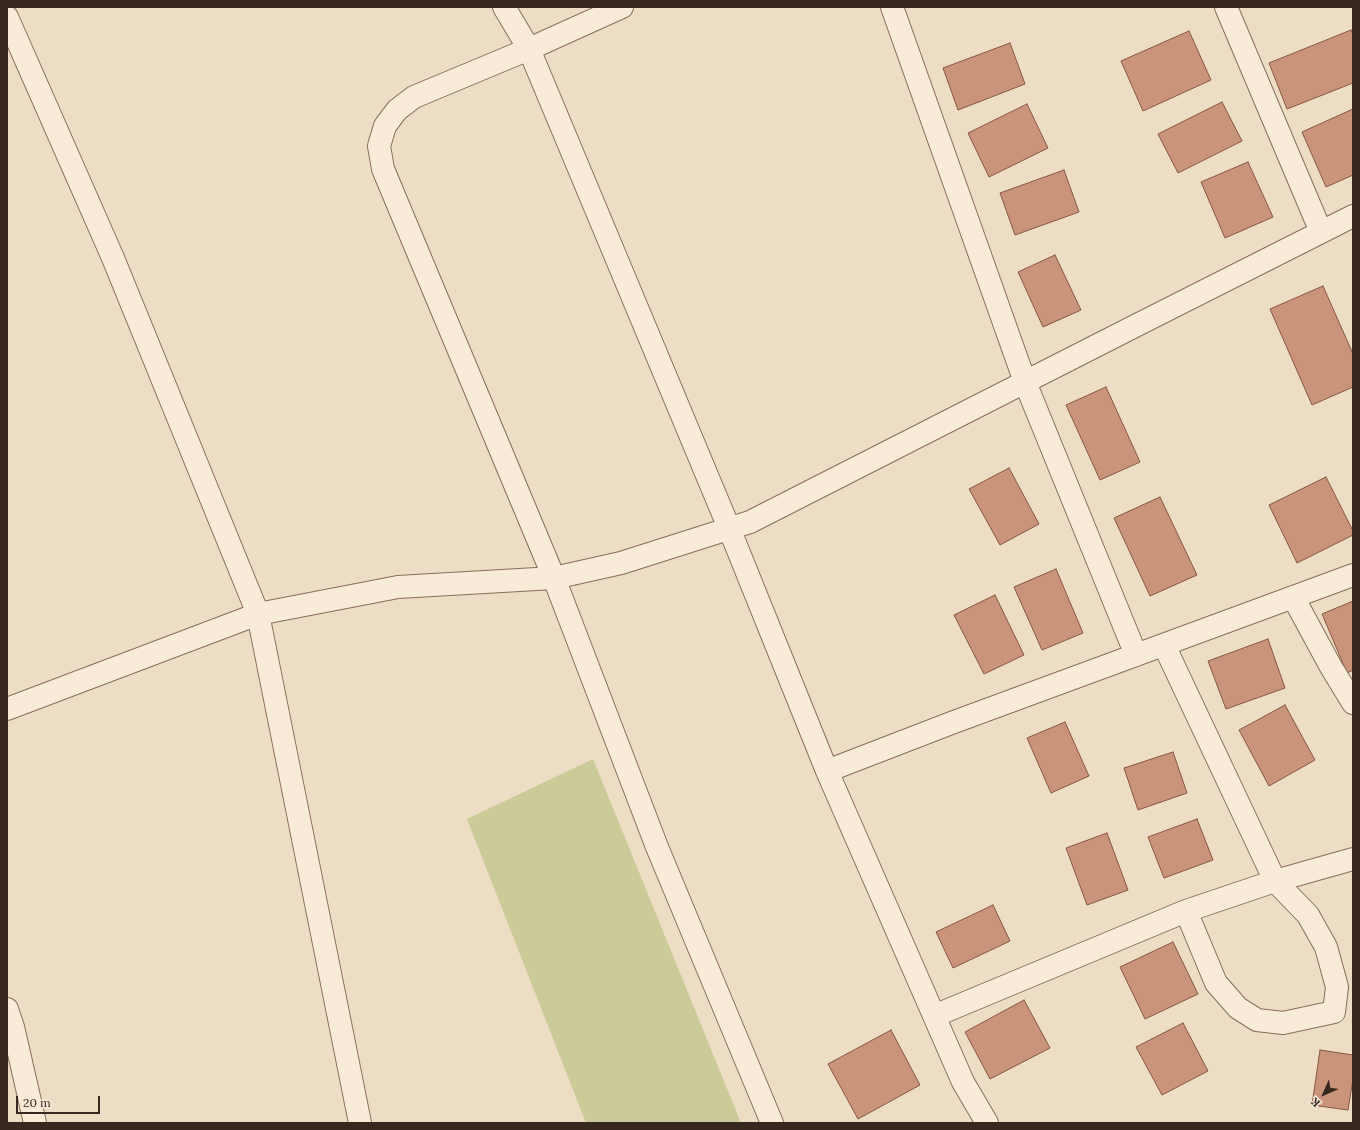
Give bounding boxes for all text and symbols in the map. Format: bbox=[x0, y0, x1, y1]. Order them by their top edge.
north arrow bbox=[1304, 1074, 1344, 1114]
scale bar bbox=[18, 1088, 102, 1114]
text: 20 m bbox=[23, 1095, 51, 1110]
text: K bbox=[1308, 1095, 1323, 1110]

